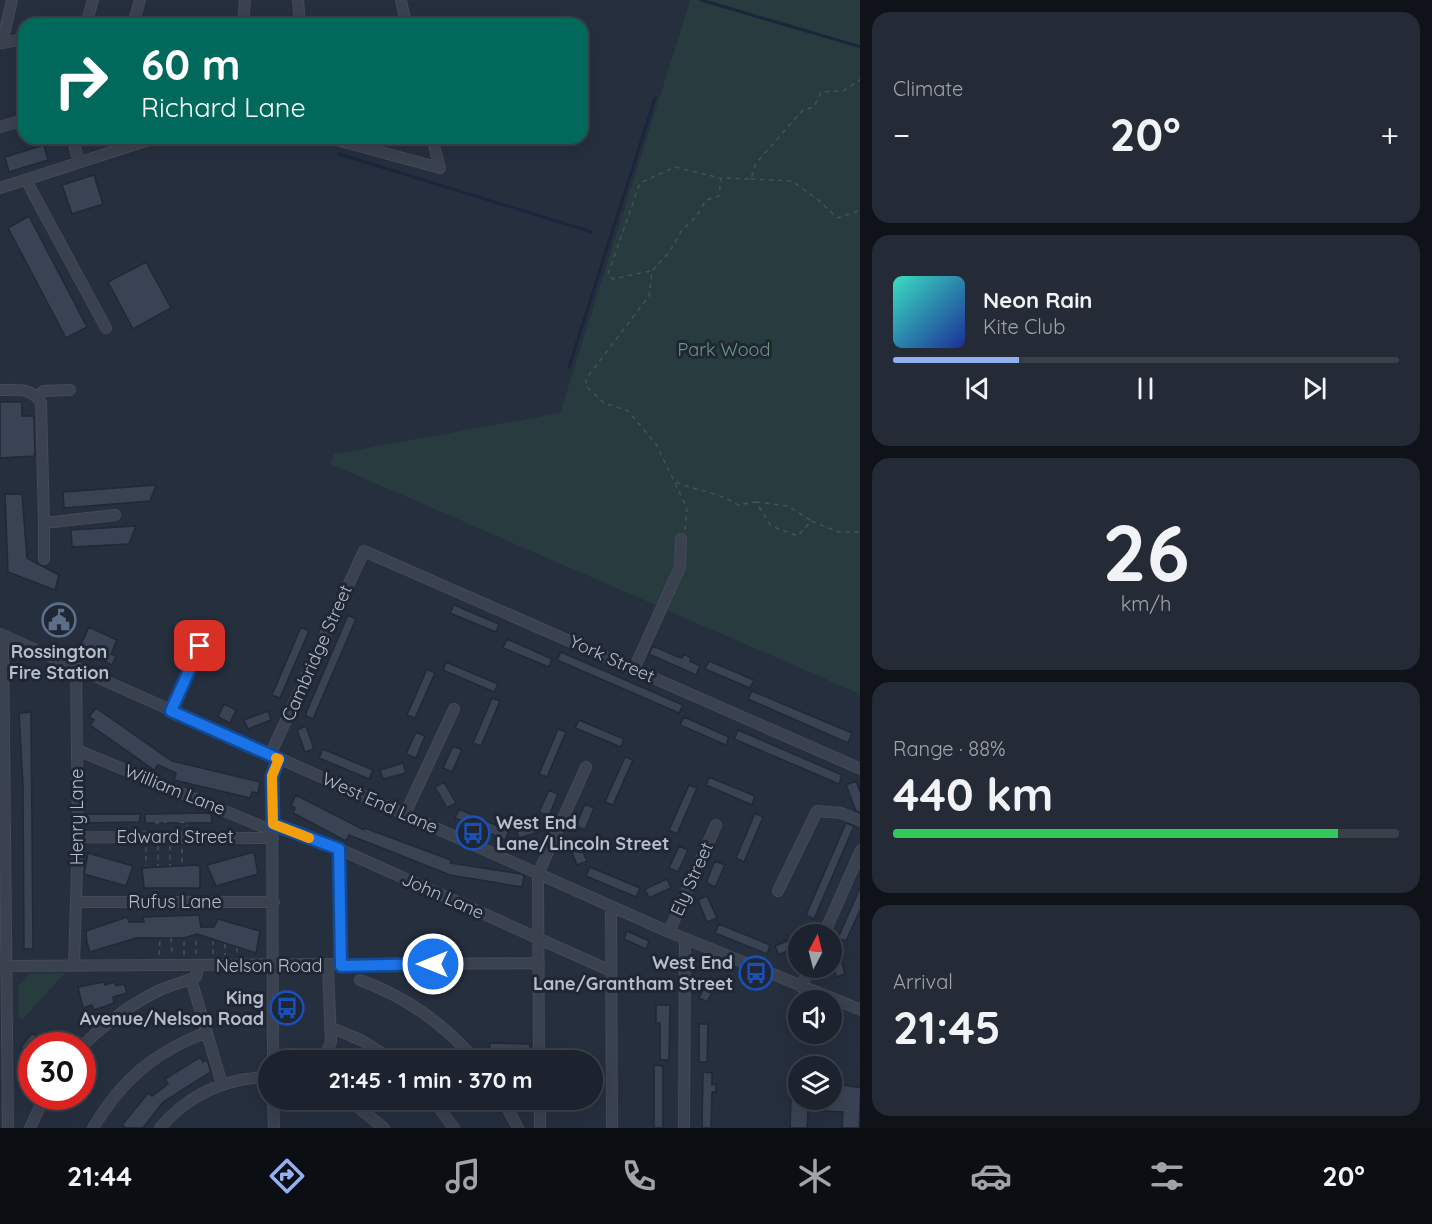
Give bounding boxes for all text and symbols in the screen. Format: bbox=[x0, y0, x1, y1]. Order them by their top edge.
text: 60 m bbox=[141, 38, 241, 91]
icon: right bbox=[42, 42, 120, 120]
text: Climate bbox=[893, 76, 963, 101]
text: Richard Lane bbox=[141, 90, 306, 124]
text: 20° bbox=[1110, 106, 1181, 162]
text: − bbox=[893, 114, 910, 155]
text: + bbox=[1380, 114, 1399, 155]
text: Neon Rain bbox=[983, 286, 1092, 314]
text: Kite Club bbox=[983, 314, 1065, 339]
park label: Park Wood bbox=[678, 338, 770, 361]
icon: previous bbox=[961, 372, 994, 405]
icon: pause bbox=[1129, 372, 1162, 405]
icon: next bbox=[1298, 372, 1331, 405]
text: 26 bbox=[1102, 503, 1190, 601]
street label: Cambridge Street bbox=[276, 581, 357, 725]
text: km/h bbox=[1121, 591, 1171, 616]
public building icon: Rossington Fire Station bbox=[41, 602, 77, 638]
pin bbox=[174, 620, 225, 671]
icon: arrive bbox=[183, 629, 216, 662]
street label: York Street bbox=[566, 630, 658, 688]
place label: Rossington Fire Station bbox=[9, 640, 109, 684]
text: Range · 88% bbox=[893, 736, 1005, 761]
street label: William Lane bbox=[121, 759, 229, 820]
text: 440 km bbox=[893, 766, 1053, 822]
street label: West End Lane bbox=[319, 767, 442, 838]
street label: Henry Lane bbox=[65, 769, 88, 865]
place label: West End Lane/Lincoln Street bbox=[496, 811, 669, 855]
bus stop icon: West End Lane/Lincoln Street bbox=[455, 815, 491, 851]
street label: Edward Street bbox=[116, 825, 234, 848]
street label: Ely Street bbox=[665, 838, 718, 919]
street label: John Lane bbox=[398, 867, 488, 924]
street label: Rufus Lane bbox=[128, 890, 222, 913]
north arrow bbox=[788, 924, 842, 978]
map controls bbox=[788, 924, 842, 1110]
position arrow bbox=[401, 932, 465, 996]
place label: West End Lane/Grantham Street bbox=[533, 951, 733, 995]
street label: Nelson Road bbox=[216, 954, 322, 977]
bus stop icon: West End Lane/Grantham Street bbox=[738, 955, 774, 991]
text: Arrival bbox=[893, 969, 953, 994]
place label: King Avenue/Nelson Road bbox=[80, 986, 264, 1030]
bus stop icon: King Avenue/Nelson Road bbox=[269, 990, 305, 1026]
button: sound bbox=[788, 990, 842, 1044]
text: 21:45 bbox=[893, 999, 1001, 1055]
speed limit sign: 30 bbox=[18, 1032, 96, 1110]
button: layers bbox=[788, 1056, 842, 1110]
text: 21:45 · 1 min · 370 m bbox=[328, 1066, 533, 1094]
icon: directions bbox=[266, 1155, 308, 1197]
icon: music bbox=[442, 1155, 484, 1197]
icon: phone bbox=[618, 1155, 660, 1197]
icon: climate bbox=[794, 1155, 836, 1197]
icon: car bbox=[970, 1155, 1012, 1197]
icon: filters bbox=[1146, 1155, 1188, 1197]
text: 21:44 bbox=[67, 1159, 132, 1193]
text: 20° bbox=[1322, 1159, 1365, 1193]

